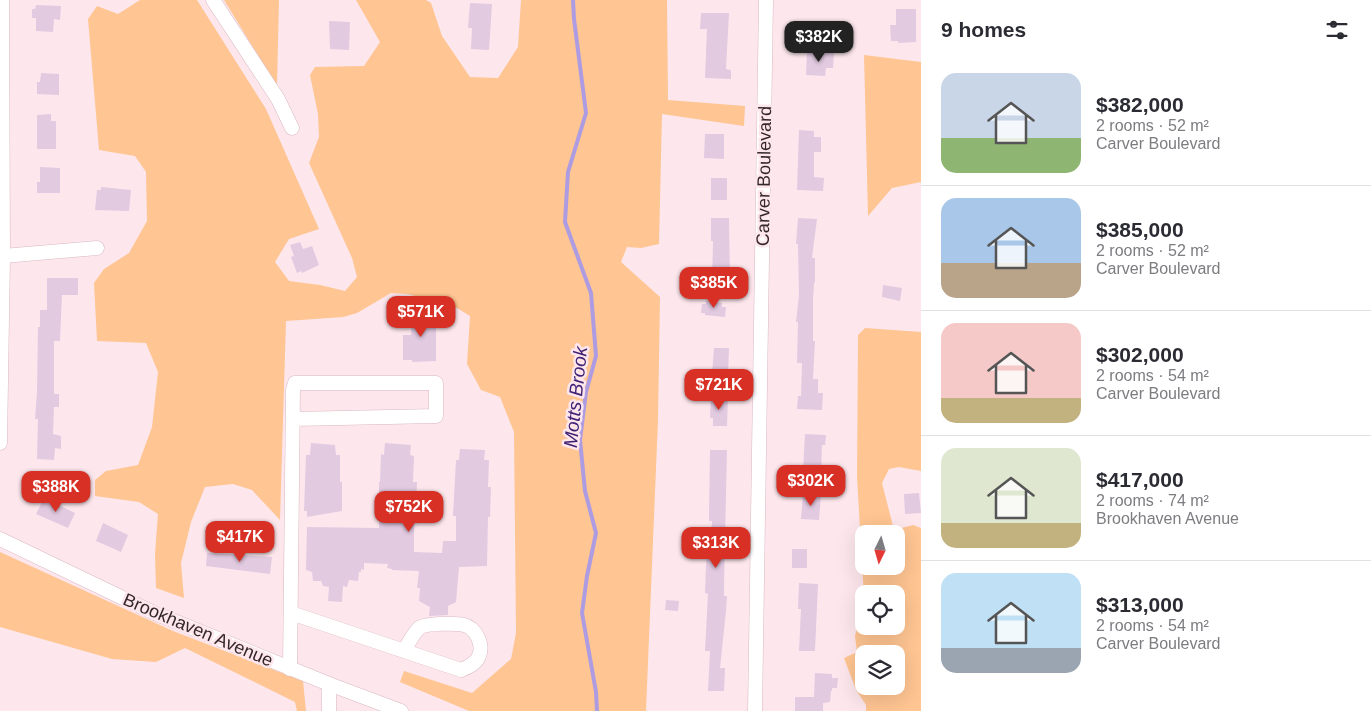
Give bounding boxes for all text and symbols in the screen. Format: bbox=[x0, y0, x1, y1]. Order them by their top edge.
icon: filters bbox=[1323, 16, 1351, 44]
text: 9 homes bbox=[941, 18, 1026, 41]
pin: $382K bbox=[784, 20, 854, 63]
text: $382K bbox=[795, 28, 843, 45]
icon: home bbox=[981, 93, 1041, 153]
text: $382,000 bbox=[1096, 93, 1184, 116]
street label: Carver Boulevard bbox=[753, 106, 775, 246]
text: 2 rooms · 52 m² bbox=[1096, 117, 1209, 134]
text: Carver Boulevard bbox=[1096, 135, 1221, 152]
icon: home bbox=[981, 218, 1041, 278]
text: $385,000 bbox=[1096, 218, 1184, 241]
text: 2 rooms · 52 m² bbox=[1096, 242, 1209, 259]
text: Carver Boulevard bbox=[1096, 260, 1221, 277]
pin: $385K bbox=[679, 266, 749, 309]
text: $385K bbox=[690, 274, 738, 291]
pin: $571K bbox=[386, 296, 456, 338]
text: $571K bbox=[397, 303, 445, 320]
icon: home bbox=[981, 343, 1041, 403]
text: $302,000 bbox=[1096, 343, 1184, 366]
water label: Motts Brook bbox=[560, 344, 591, 449]
text: 2 rooms · 54 m² bbox=[1096, 367, 1209, 384]
pin: $721K bbox=[684, 368, 754, 411]
text: $721K bbox=[695, 376, 743, 393]
text: Carver Boulevard bbox=[1096, 385, 1221, 402]
pin: $302K bbox=[776, 464, 846, 507]
icon: home bbox=[981, 468, 1041, 528]
text: $417,000 bbox=[1096, 468, 1184, 491]
pin: $388K bbox=[21, 470, 91, 513]
text: $302K bbox=[787, 472, 835, 489]
text: $388K bbox=[32, 478, 80, 495]
pin: $752K bbox=[374, 490, 444, 533]
text: 2 rooms · 74 m² bbox=[1096, 492, 1209, 509]
text: $752K bbox=[385, 498, 433, 515]
text: Brookhaven Avenue bbox=[1096, 510, 1239, 527]
pin: $417K bbox=[205, 520, 275, 563]
north arrow bbox=[855, 525, 905, 575]
map controls bbox=[855, 525, 905, 695]
pin: $313K bbox=[681, 526, 751, 569]
text: $417K bbox=[216, 528, 264, 545]
text: $313K bbox=[692, 534, 740, 551]
button: locate bbox=[855, 585, 905, 635]
street label: Brookhaven Avenue bbox=[120, 589, 276, 671]
icon: home bbox=[981, 593, 1041, 653]
text: $313,000 bbox=[1096, 593, 1184, 616]
text: 2 rooms · 54 m² bbox=[1096, 617, 1209, 634]
text: Carver Boulevard bbox=[1096, 635, 1221, 652]
button: layers bbox=[855, 645, 905, 695]

